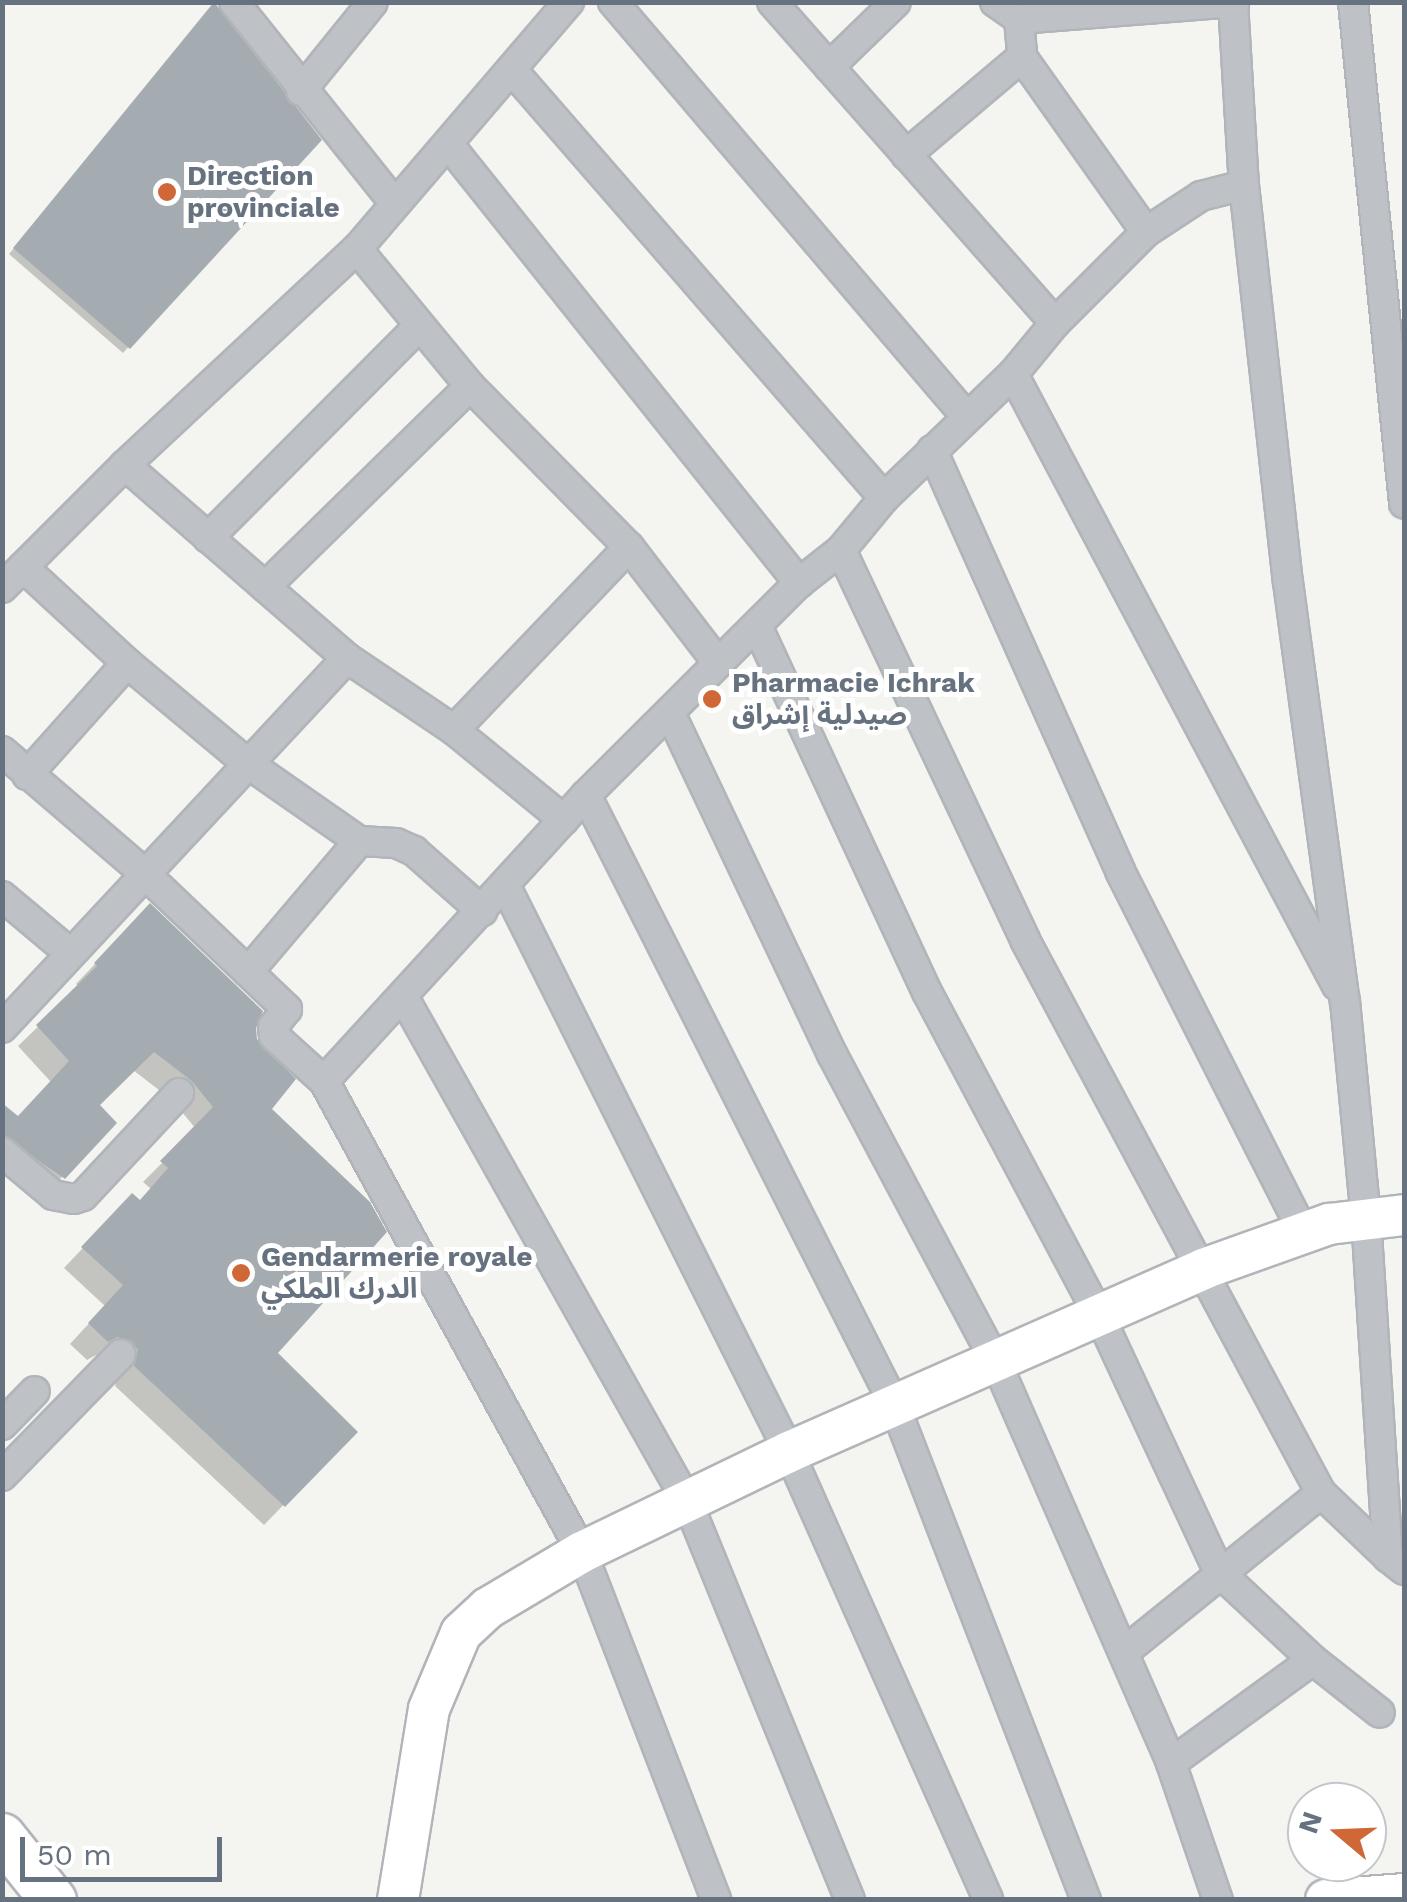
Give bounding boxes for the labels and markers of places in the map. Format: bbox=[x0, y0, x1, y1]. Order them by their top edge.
place label: Direction provinciale bbox=[187, 159, 340, 225]
marker: Direction provinciale bbox=[156, 181, 178, 203]
place label: Pharmacie Ichrak صيدلية إشراق bbox=[732, 666, 975, 732]
marker: Pharmacie Ichrak صيدلية إشراق bbox=[701, 688, 723, 710]
place label: Gendarmerie royale الدرك الملكي bbox=[261, 1240, 532, 1306]
marker: Gendarmerie royale الدرك الملكي bbox=[230, 1262, 252, 1284]

